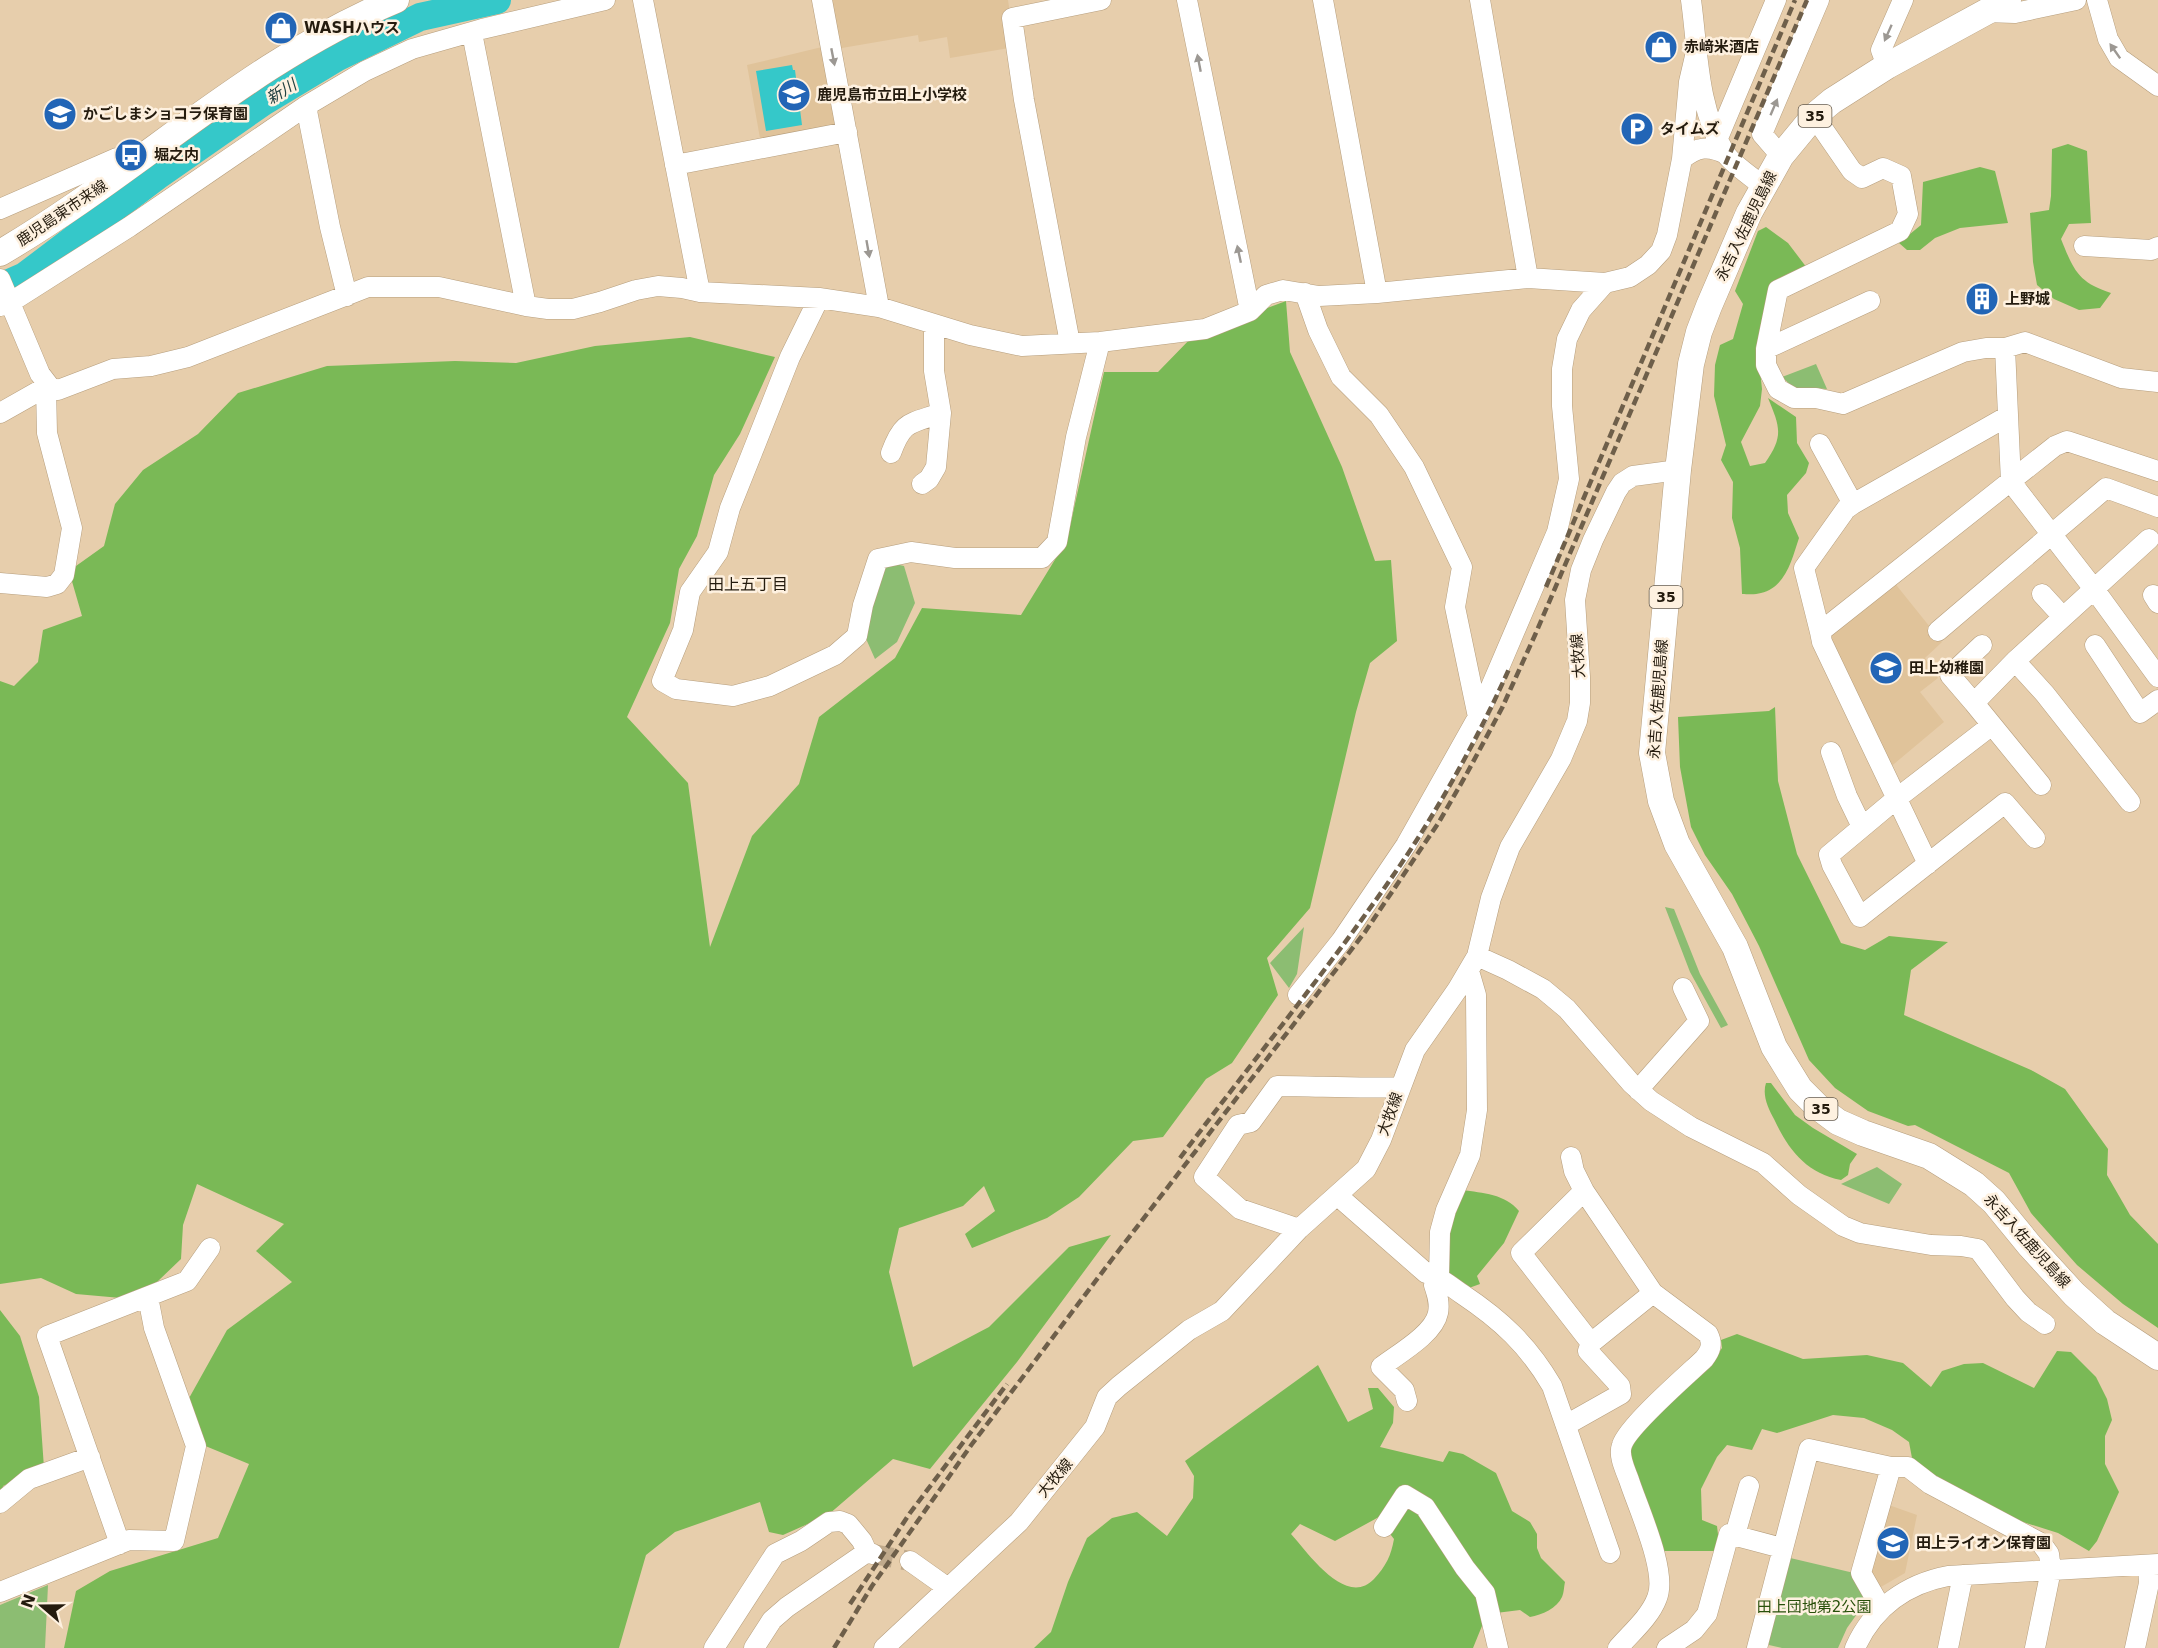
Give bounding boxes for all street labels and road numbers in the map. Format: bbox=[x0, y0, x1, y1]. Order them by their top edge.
road number: 35 bbox=[1798, 105, 1832, 127]
street label: 永吉入佐鹿児島線 bbox=[1712, 168, 1780, 284]
street label: 鹿児島東市来線 bbox=[13, 176, 111, 250]
road number: 35 bbox=[1650, 586, 1682, 608]
street label: 大牧線 bbox=[1567, 633, 1589, 679]
street label: 永吉入佐鹿児島線 bbox=[1645, 639, 1671, 759]
street label: 大牧線 bbox=[1374, 1090, 1406, 1138]
road number: 35 bbox=[1804, 1098, 1838, 1120]
street label: 永吉入佐鹿児島線 bbox=[1980, 1190, 2074, 1292]
street label: 大牧線 bbox=[1034, 1455, 1076, 1501]

